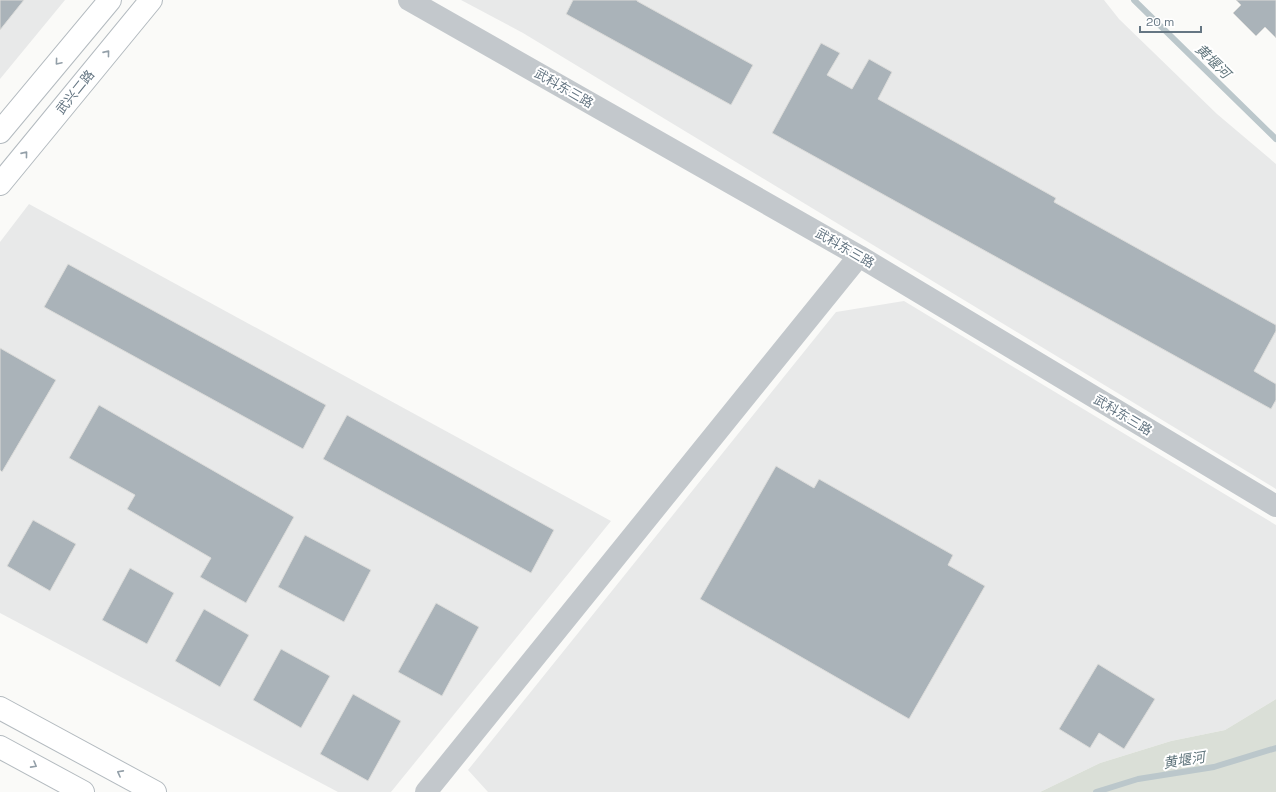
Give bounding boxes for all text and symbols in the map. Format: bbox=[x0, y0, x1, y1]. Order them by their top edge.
scale bar bbox=[1140, 8, 1201, 34]
text: 20 m bbox=[1146, 14, 1174, 30]
water label: 黄堰河 bbox=[1192, 40, 1237, 84]
one-way arrow bbox=[103, 51, 110, 58]
one-way arrow bbox=[56, 58, 63, 65]
street label: 武科东三路 bbox=[532, 64, 596, 112]
street label: 武兴二路 bbox=[52, 66, 98, 118]
one-way arrow bbox=[20, 151, 27, 158]
street label: 武科东三路 bbox=[813, 224, 877, 272]
street label: 武科东三路 bbox=[1091, 391, 1155, 439]
water label: 黄堰河 bbox=[1162, 747, 1209, 772]
one-way arrow bbox=[30, 761, 37, 768]
one-way arrow bbox=[117, 771, 125, 778]

